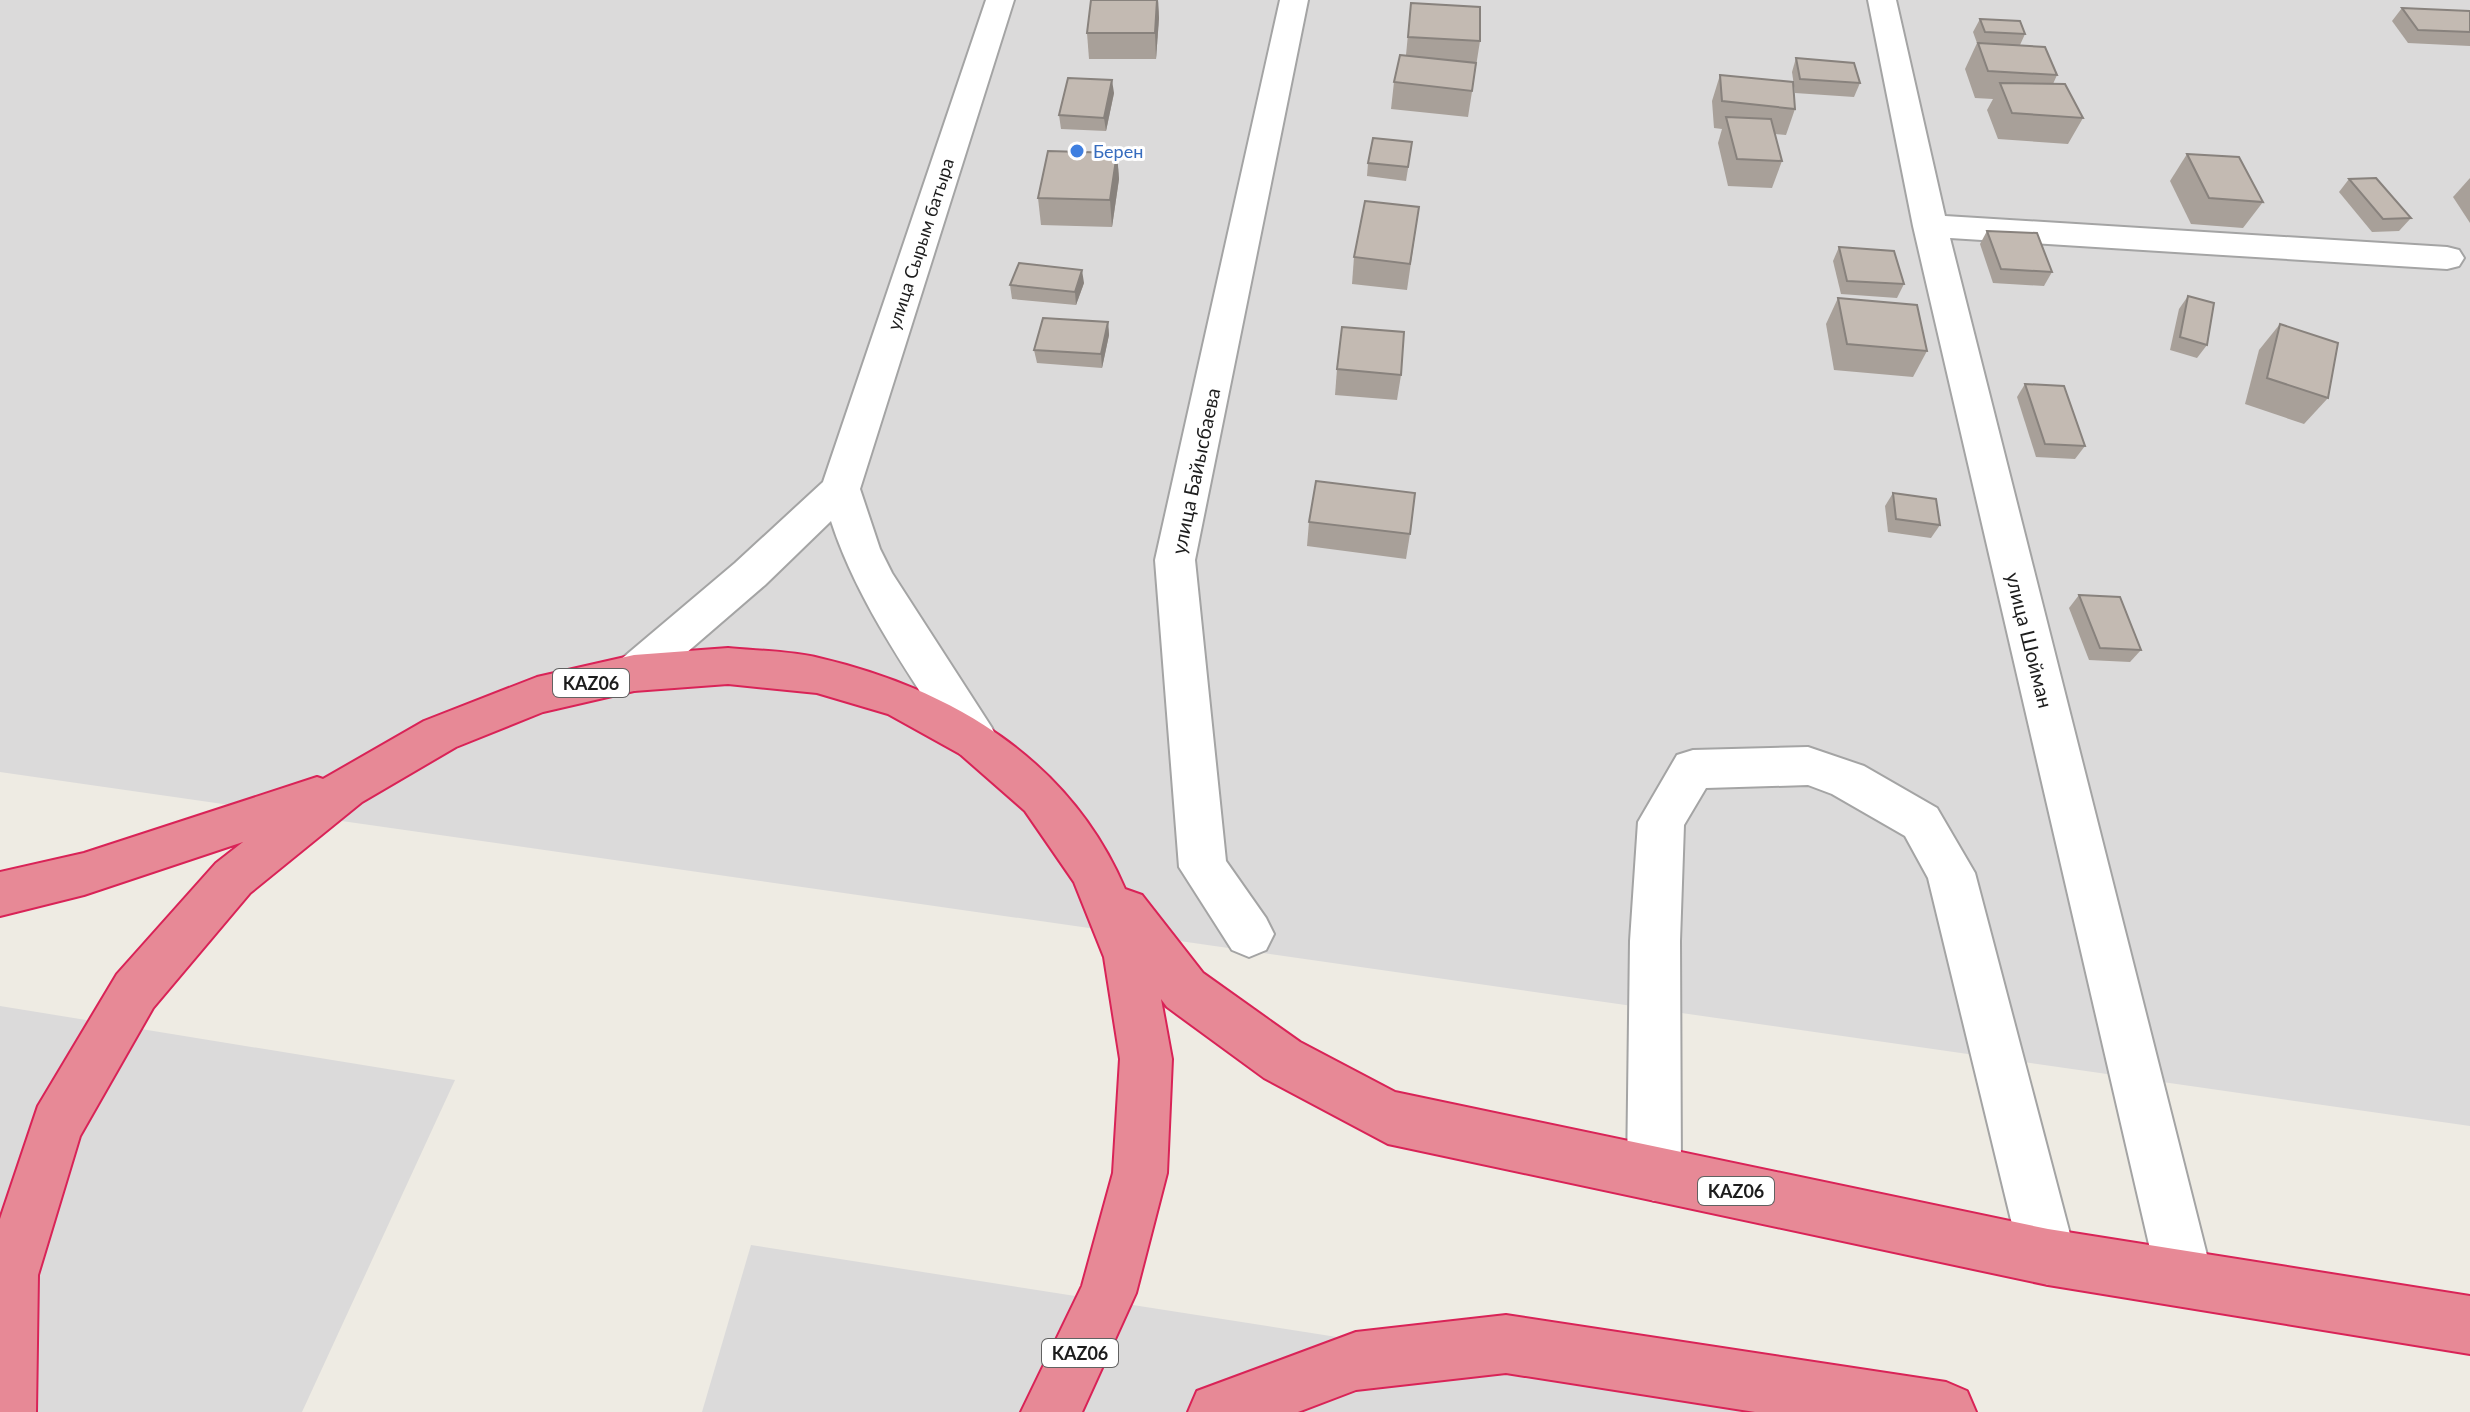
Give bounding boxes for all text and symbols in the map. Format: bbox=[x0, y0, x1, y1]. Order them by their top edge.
place label: Берен bbox=[1093, 140, 1143, 162]
marker: Берен bbox=[1068, 142, 1086, 160]
street label: улица Сырым батыра bbox=[882, 155, 958, 333]
street label: улица Байысбаева bbox=[1166, 386, 1224, 556]
street label: улица Шойман bbox=[2002, 570, 2058, 710]
road number: KАZ06 bbox=[553, 669, 629, 697]
road number: KАZ06 bbox=[1698, 1177, 1774, 1205]
road number: KАZ06 bbox=[1042, 1339, 1118, 1367]

